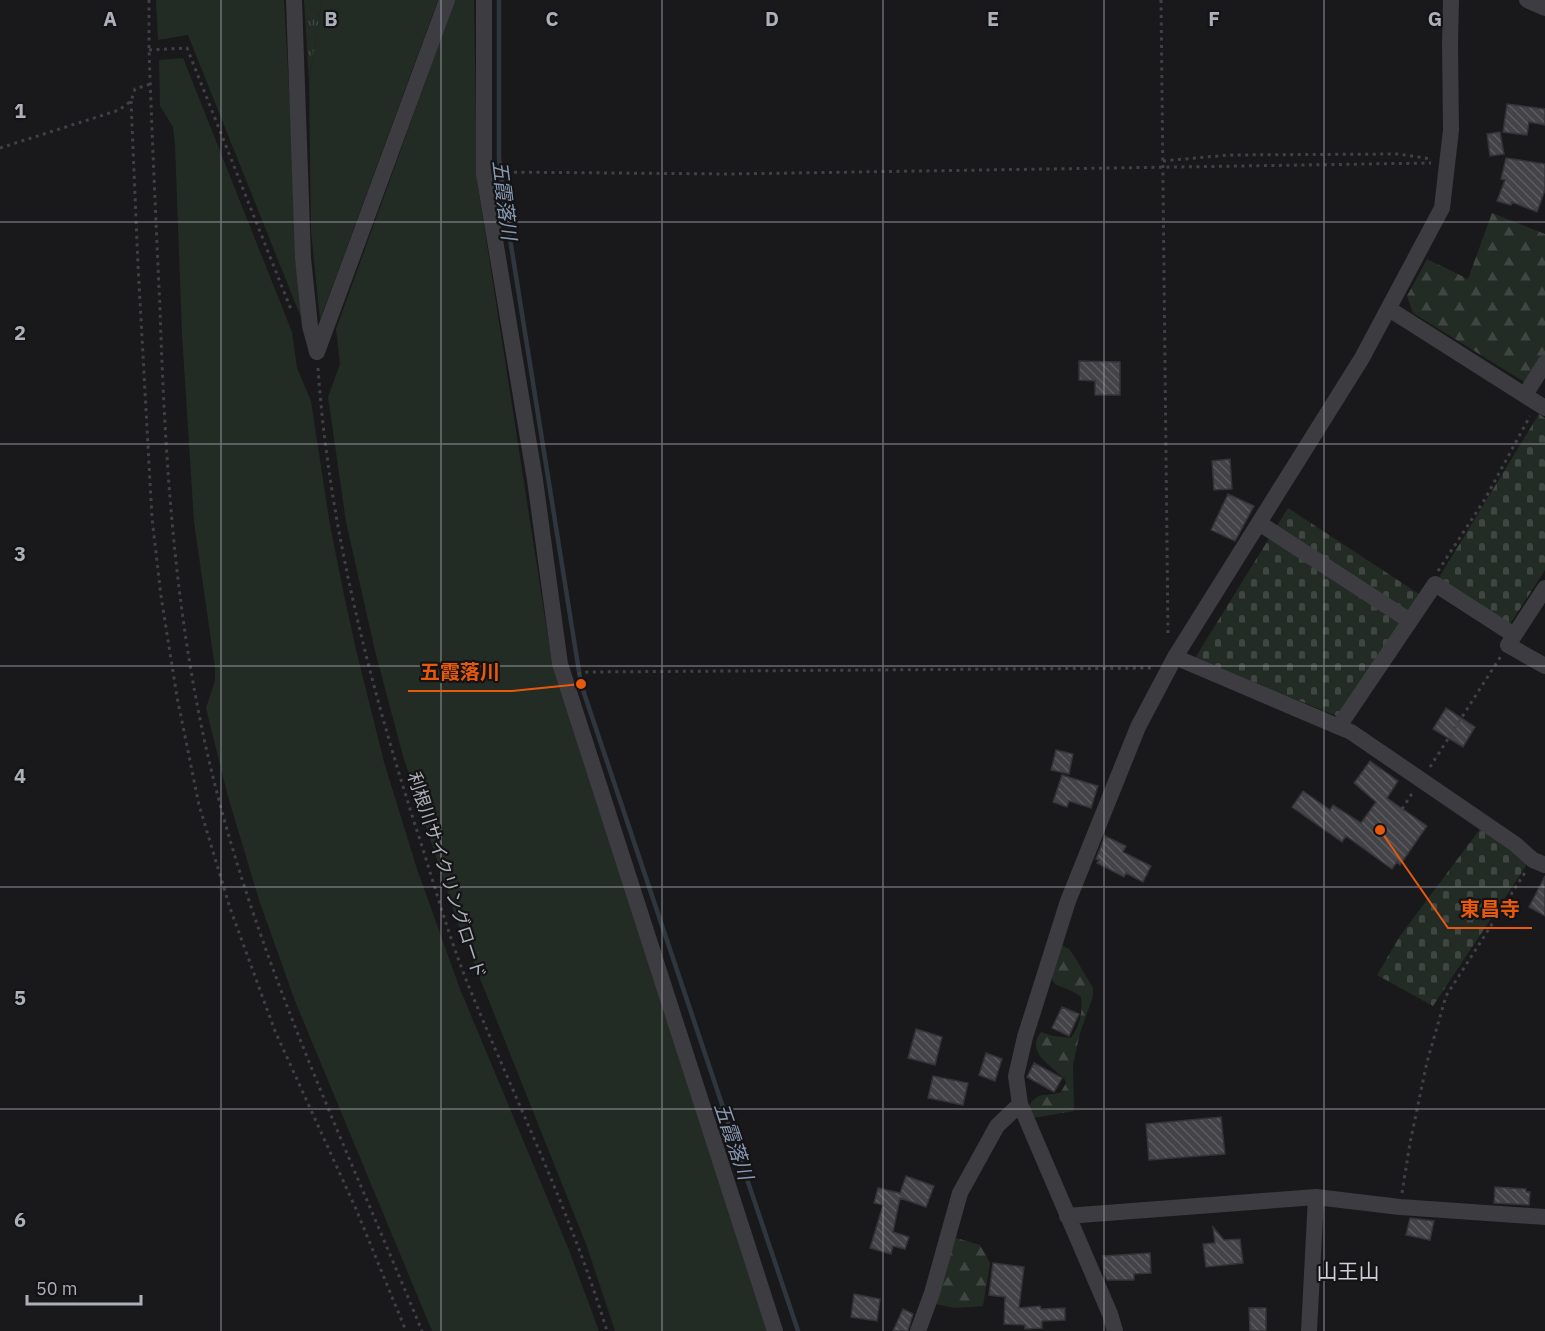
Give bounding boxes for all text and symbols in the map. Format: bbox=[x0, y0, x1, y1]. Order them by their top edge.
text: A bbox=[103, 5, 117, 32]
text: B bbox=[324, 5, 338, 32]
text: C bbox=[545, 5, 559, 32]
text: D bbox=[765, 5, 779, 32]
text: E bbox=[987, 5, 999, 32]
text: F bbox=[1208, 5, 1220, 32]
text: G bbox=[1428, 5, 1442, 32]
text: 1 bbox=[14, 97, 26, 124]
water label: 五霞落川 bbox=[487, 159, 524, 243]
text: 2 bbox=[14, 319, 26, 346]
text: 3 bbox=[14, 540, 26, 567]
callout: 五霞落川 bbox=[408, 653, 512, 691]
text: 五霞落川 bbox=[420, 658, 500, 685]
text: 4 bbox=[14, 762, 26, 789]
street label: 利根川サイクリングロード bbox=[403, 769, 491, 981]
callout: 東昌寺 bbox=[1448, 890, 1532, 928]
text: 東昌寺 bbox=[1460, 895, 1520, 922]
text: 5 bbox=[14, 984, 26, 1011]
water label: 五霞落川 bbox=[708, 1099, 760, 1185]
text: 6 bbox=[14, 1206, 26, 1233]
district label: 山王山 bbox=[1317, 1257, 1380, 1285]
scale bar bbox=[27, 1268, 141, 1306]
text: 50 m bbox=[36, 1277, 78, 1300]

